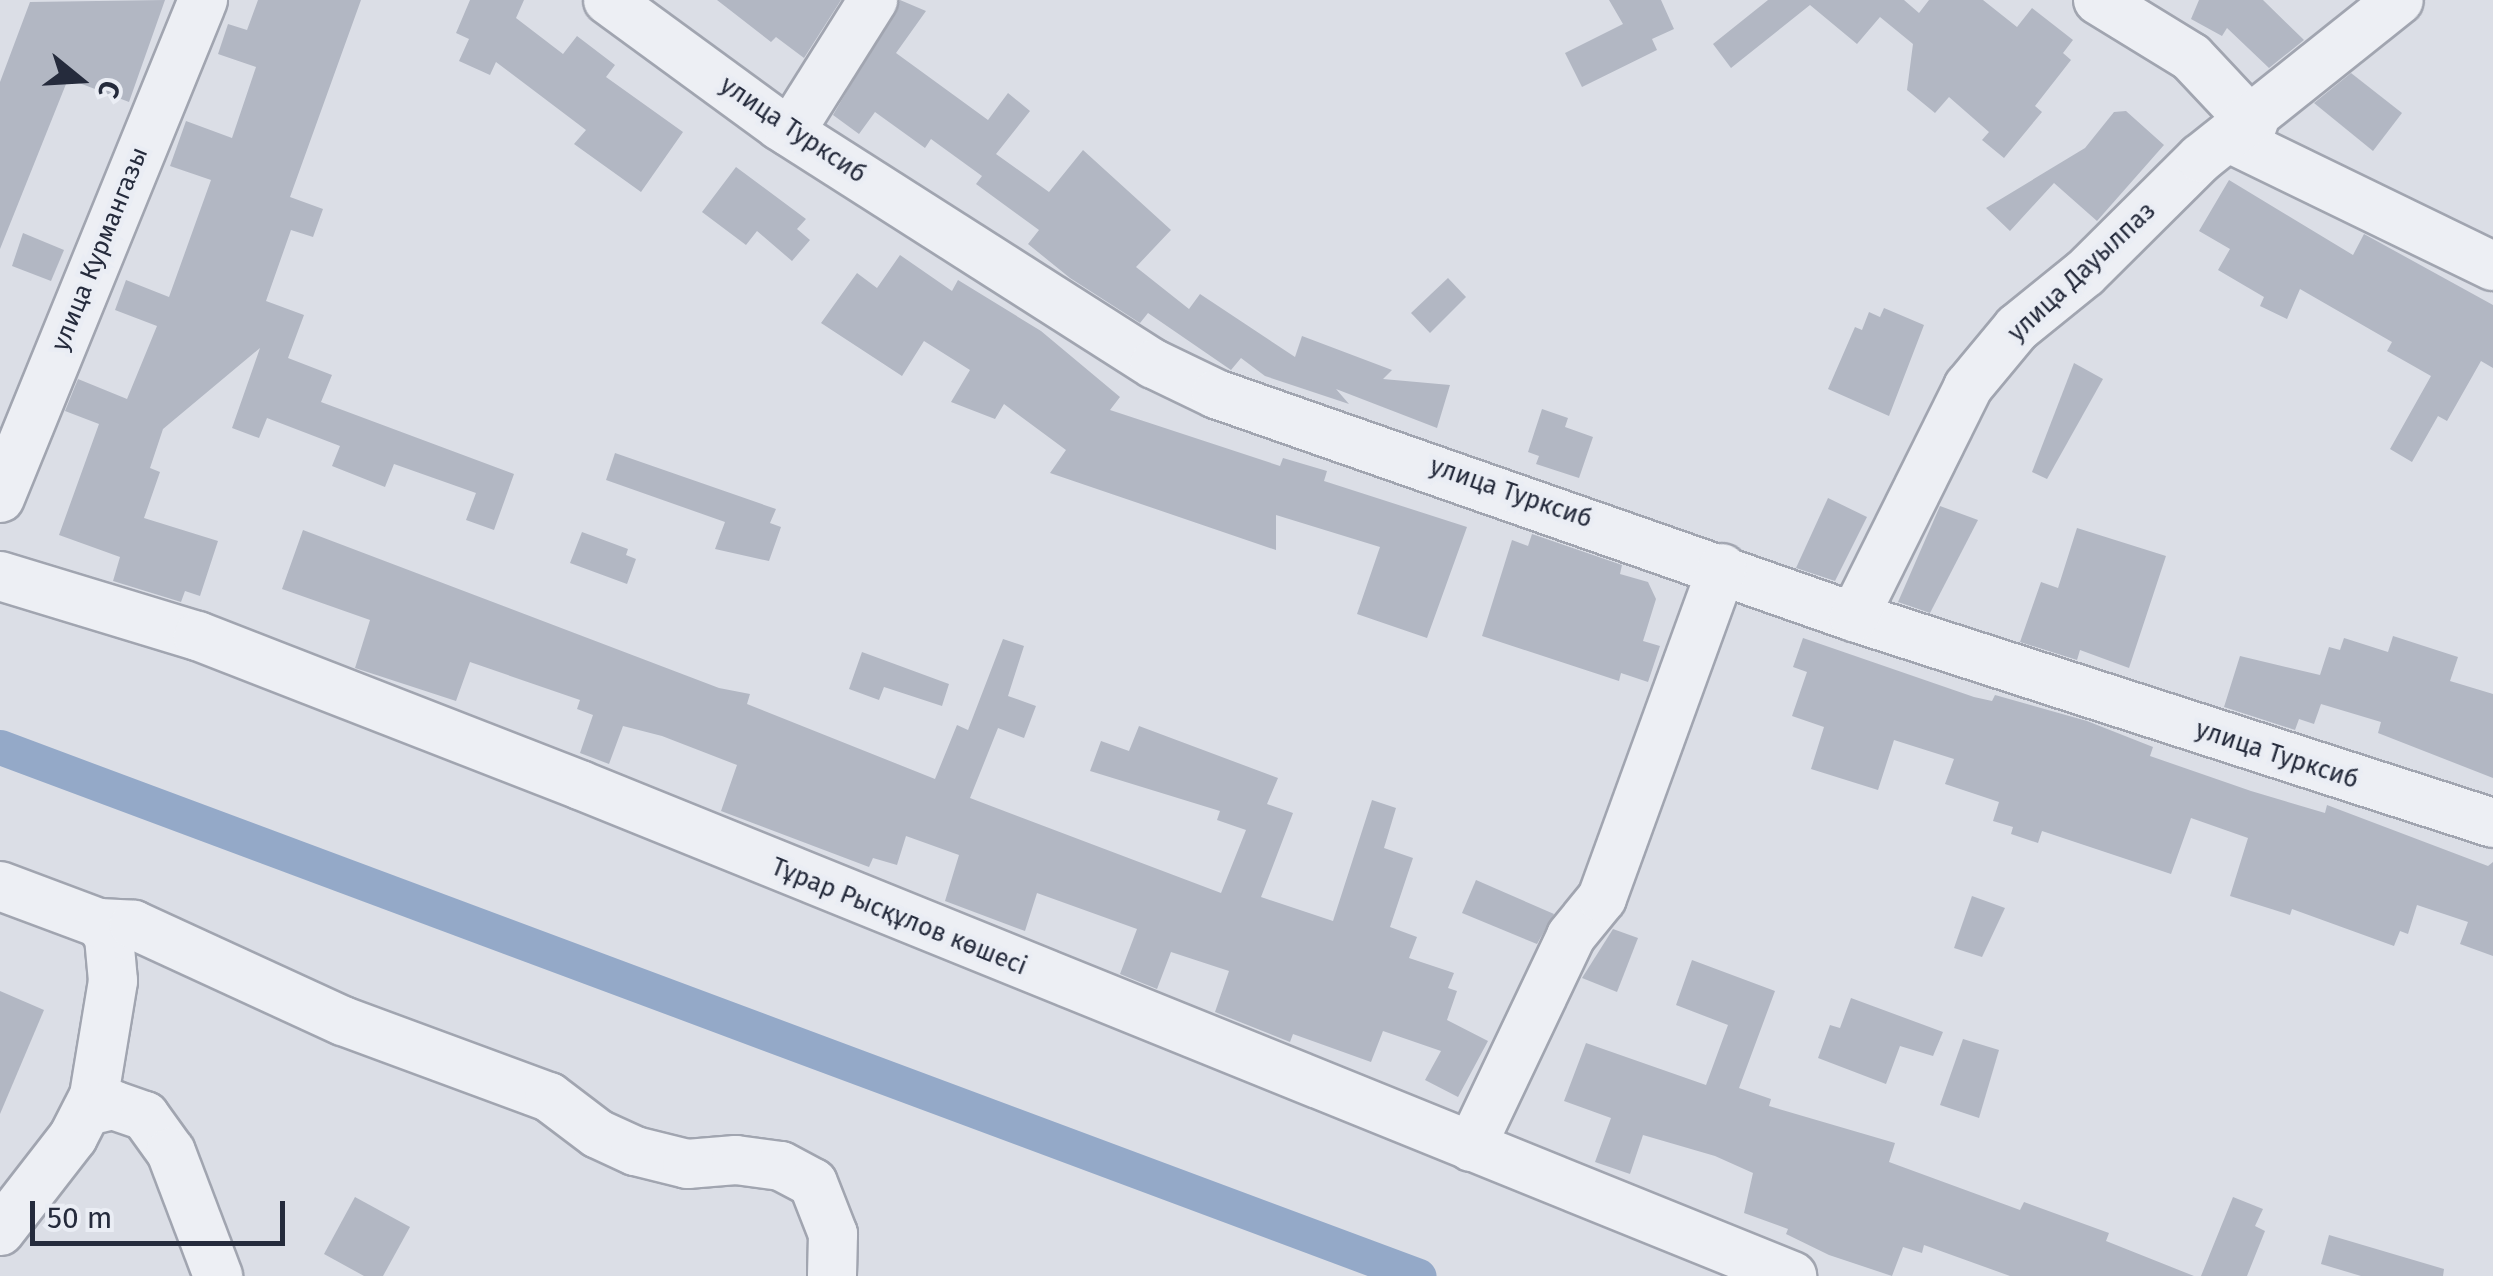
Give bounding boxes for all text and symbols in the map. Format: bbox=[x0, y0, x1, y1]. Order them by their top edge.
north arrow bbox=[30, 30, 130, 130]
street label: улица Турксиб bbox=[714, 70, 872, 190]
text: С bbox=[91, 77, 127, 102]
street label: улица Курмангазы bbox=[45, 143, 155, 355]
street label: улица Дауылпаз bbox=[2002, 196, 2162, 348]
street label: улица Турксиб bbox=[1426, 451, 1596, 535]
street label: улица Турксиб bbox=[2192, 715, 2362, 795]
street label: Тұрар Рысқұлов көшесі bbox=[767, 852, 1031, 982]
scale bar bbox=[35, 1181, 290, 1243]
text: 50 m bbox=[47, 1200, 112, 1236]

